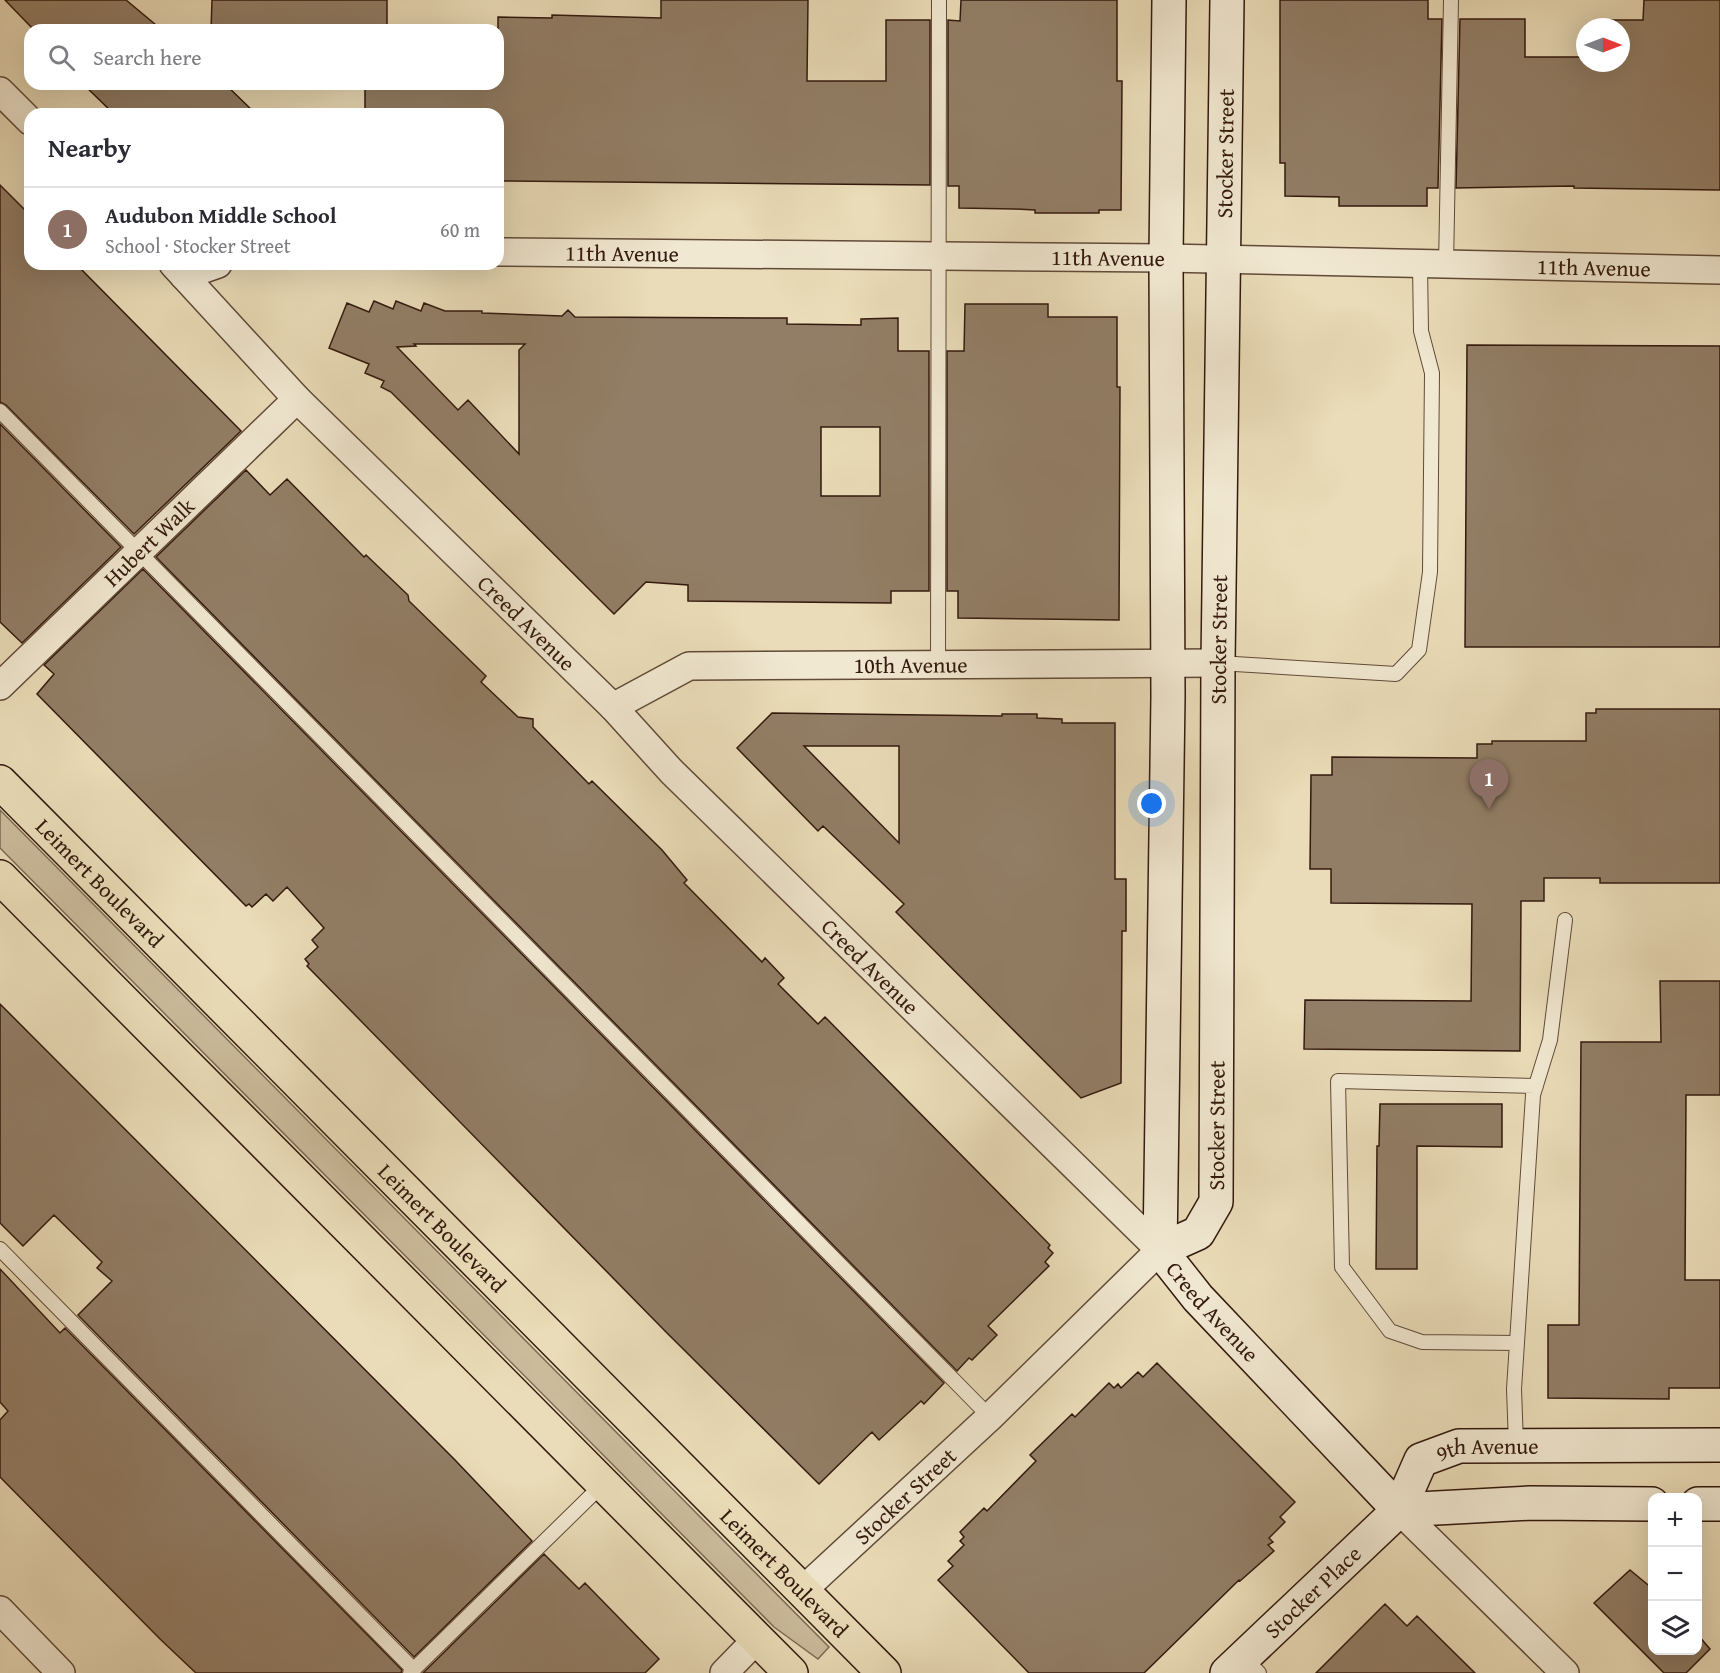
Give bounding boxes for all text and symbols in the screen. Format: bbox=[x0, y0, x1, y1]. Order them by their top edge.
north arrow bbox=[1576, 18, 1630, 72]
search box bbox=[24, 24, 504, 90]
icon: search bbox=[45, 41, 78, 74]
text: Search here bbox=[93, 41, 202, 73]
street label: Stocker Street bbox=[1208, 88, 1242, 219]
text: Nearby bbox=[48, 128, 131, 167]
text: Audubon Middle School bbox=[105, 199, 337, 231]
text: 1 bbox=[62, 215, 73, 244]
text: 60 m bbox=[440, 215, 480, 244]
text: School · Stocker Street bbox=[105, 231, 291, 260]
street label: 11th Avenue bbox=[565, 237, 679, 270]
street label: 11th Avenue bbox=[1051, 241, 1165, 274]
street label: 11th Avenue bbox=[1537, 250, 1651, 284]
street label: Hubert Walk bbox=[96, 490, 202, 594]
street label: Creed Avenue bbox=[471, 568, 583, 678]
street label: Stocker Street bbox=[1202, 574, 1235, 704]
street label: 10th Avenue bbox=[854, 648, 968, 681]
pin: 1 bbox=[1470, 760, 1508, 809]
your location bbox=[1137, 789, 1166, 818]
street label: Leimert Boulevard bbox=[28, 811, 172, 955]
street label: Creed Avenue bbox=[814, 911, 926, 1022]
street label: Stocker Street bbox=[1200, 1060, 1233, 1190]
street label: Leimert Boulevard bbox=[371, 1156, 514, 1300]
street label: Creed Avenue bbox=[1159, 1254, 1266, 1369]
street label: 9th Avenue bbox=[1431, 1430, 1539, 1469]
street label: Stocker Street bbox=[847, 1440, 964, 1552]
map controls bbox=[1648, 1493, 1702, 1655]
button: + bbox=[1648, 1493, 1702, 1547]
street label: Leimert Boulevard bbox=[713, 1501, 856, 1645]
street label: Stocker Place bbox=[1257, 1538, 1368, 1646]
button: − bbox=[1648, 1547, 1702, 1601]
button: layers bbox=[1648, 1601, 1702, 1655]

